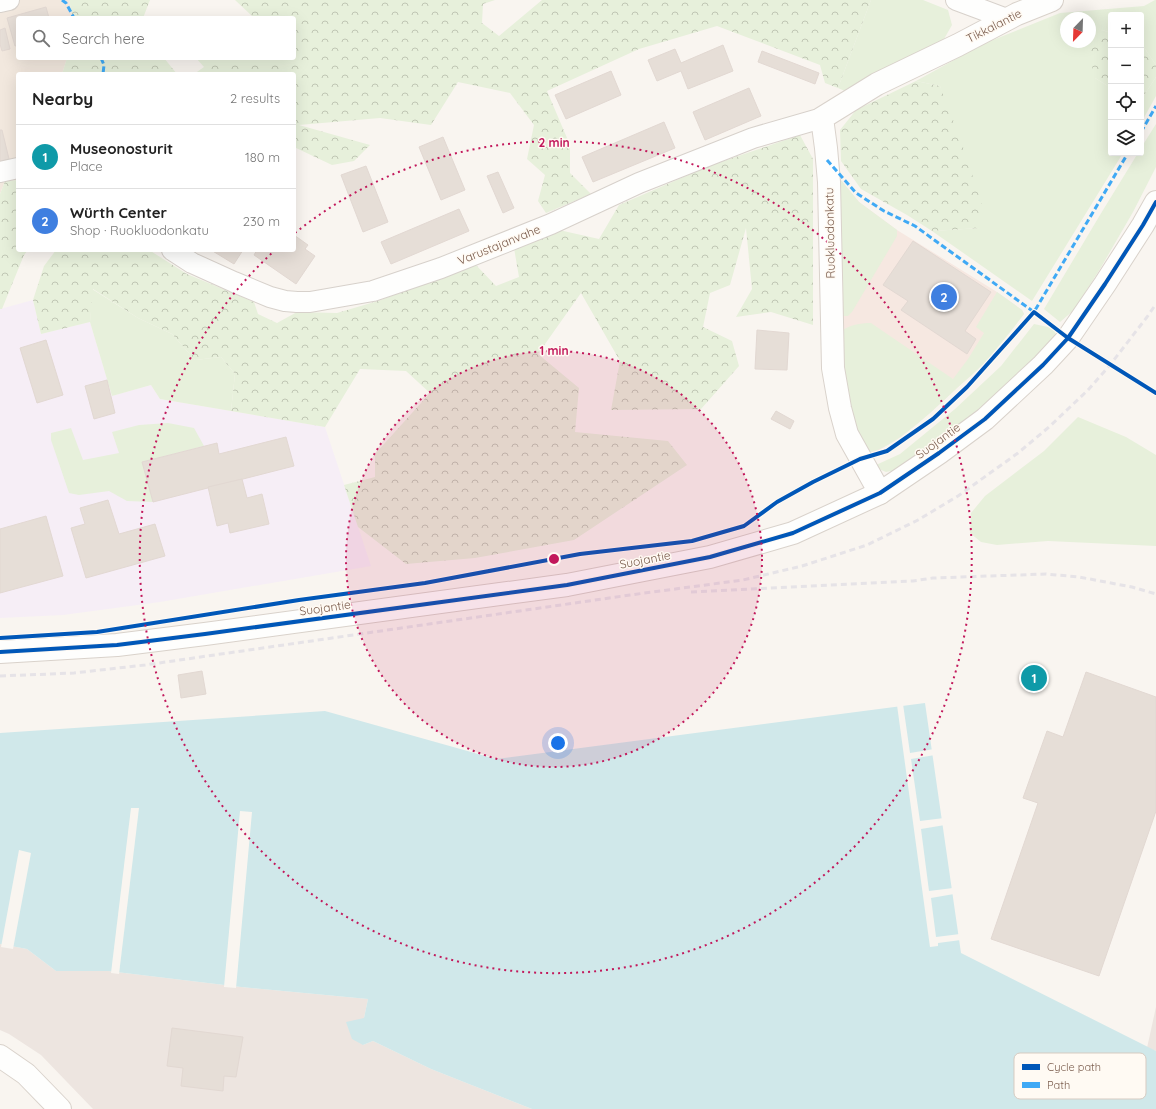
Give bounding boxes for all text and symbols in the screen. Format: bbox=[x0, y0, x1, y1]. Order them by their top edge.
street label: Tikkalantie bbox=[964, 5, 1024, 46]
north arrow bbox=[1060, 12, 1096, 48]
map controls bbox=[1108, 12, 1144, 156]
button: + bbox=[1108, 12, 1144, 48]
search box bbox=[16, 16, 296, 60]
icon: search bbox=[30, 27, 52, 49]
text: Search here bbox=[62, 29, 145, 48]
button: − bbox=[1108, 48, 1144, 84]
button: locate bbox=[1108, 84, 1144, 120]
text: Nearby bbox=[32, 88, 93, 109]
text: 2 results bbox=[230, 90, 280, 106]
button: layers bbox=[1108, 120, 1144, 156]
text: 2 min bbox=[538, 135, 570, 150]
text: Museonosturit bbox=[70, 139, 173, 158]
text: 1 bbox=[42, 149, 48, 165]
text: 180 m bbox=[245, 149, 280, 165]
text: Place bbox=[70, 158, 103, 174]
street label: Ruokluodonkatu bbox=[821, 187, 838, 279]
text: Würth Center bbox=[70, 203, 167, 222]
text: 2 bbox=[41, 213, 49, 229]
text: 230 m bbox=[243, 213, 280, 229]
street label: Varustajanvahe bbox=[455, 221, 543, 268]
text: Shop · Ruokluodonkatu bbox=[70, 222, 209, 238]
pin: 2 bbox=[931, 282, 957, 312]
text: 1 min bbox=[539, 343, 569, 358]
street label: Suojantie bbox=[912, 419, 963, 462]
street label: Suojantie bbox=[618, 547, 672, 572]
centre of rings bbox=[547, 552, 561, 566]
street label: Suojantie bbox=[298, 596, 352, 619]
pin: 1 bbox=[1021, 663, 1047, 693]
your location bbox=[548, 733, 568, 753]
legend bbox=[1014, 1053, 1146, 1099]
text: Cycle path bbox=[1047, 1060, 1101, 1074]
text: Path bbox=[1047, 1078, 1070, 1092]

